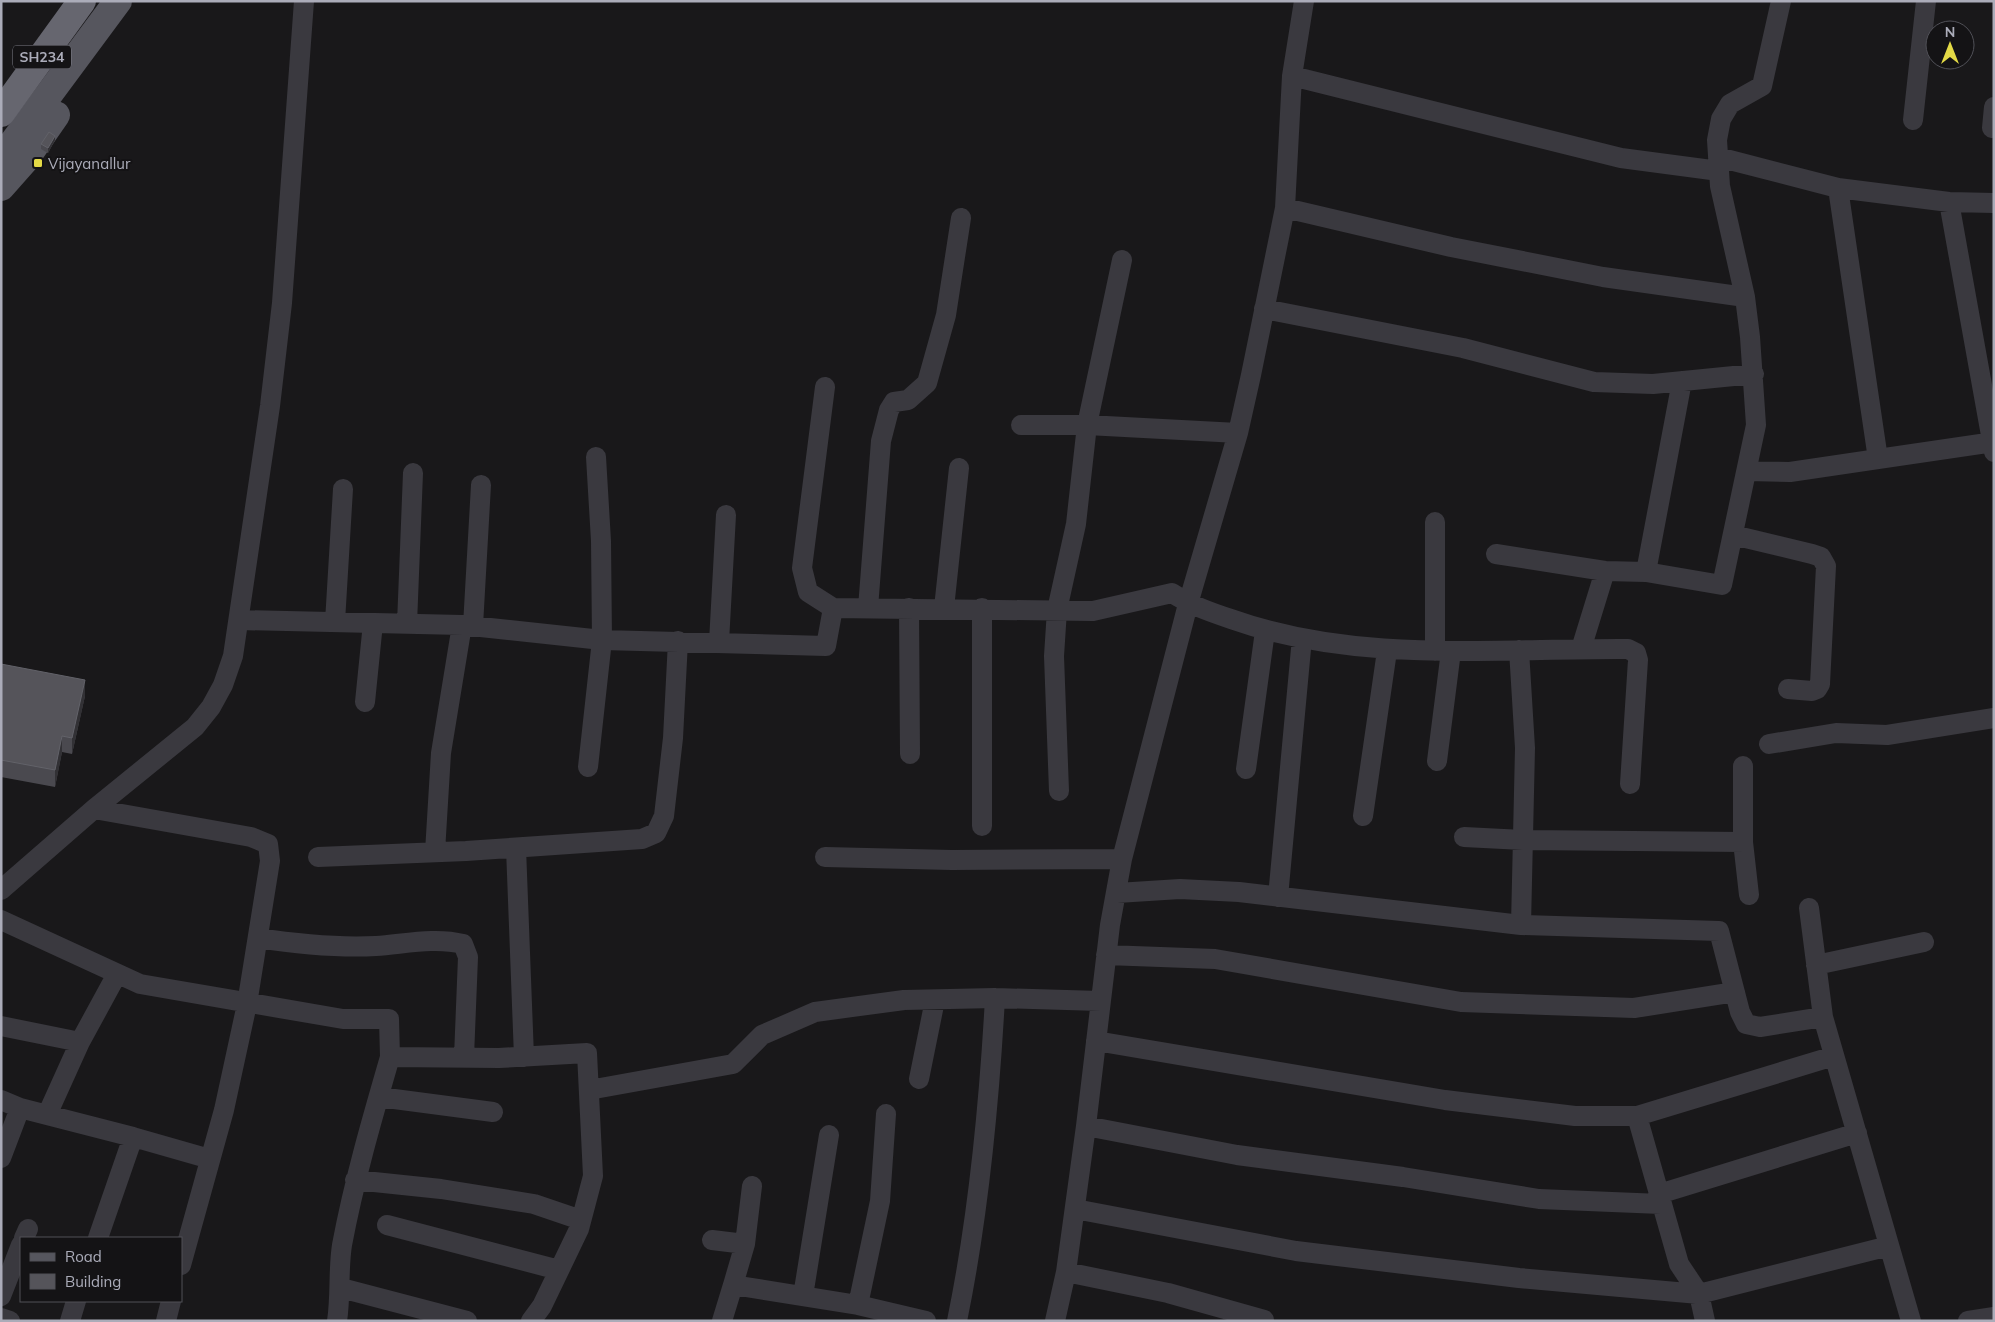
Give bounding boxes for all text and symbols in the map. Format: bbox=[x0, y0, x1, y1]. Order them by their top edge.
north arrow bbox=[1925, 20, 1975, 70]
text: N bbox=[1945, 23, 1955, 41]
road number: SH234 bbox=[13, 46, 71, 68]
place label: Vijayanallur bbox=[48, 154, 131, 173]
marker: Vijayanallur bbox=[32, 157, 44, 169]
legend bbox=[20, 1237, 182, 1302]
text: Road bbox=[65, 1247, 102, 1266]
text: Building bbox=[65, 1272, 121, 1291]

